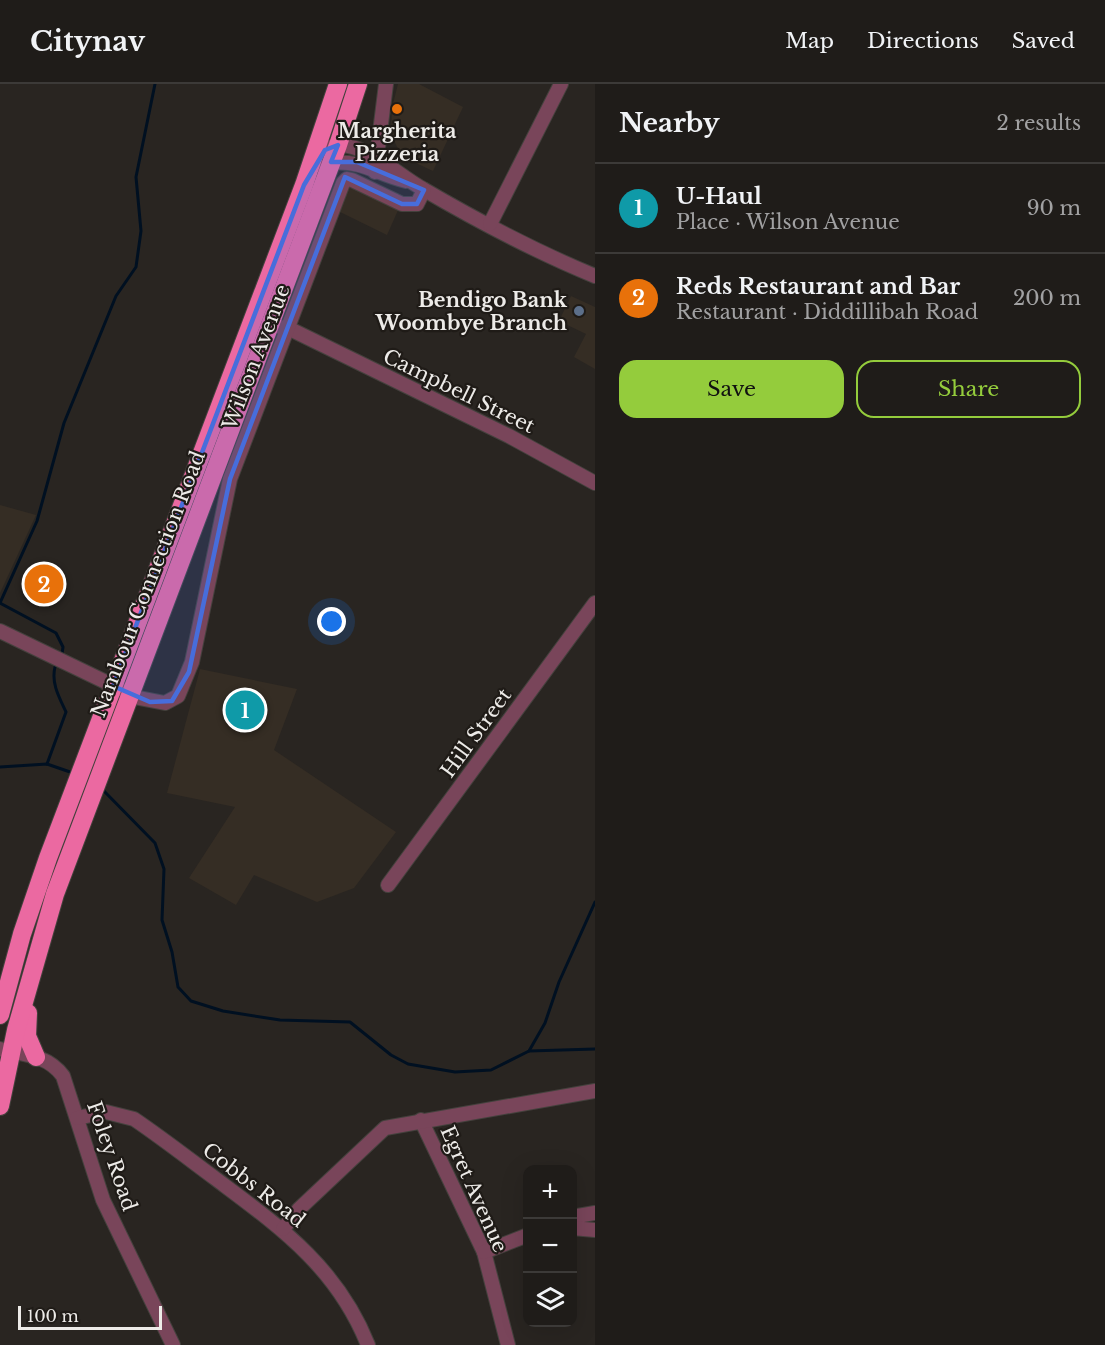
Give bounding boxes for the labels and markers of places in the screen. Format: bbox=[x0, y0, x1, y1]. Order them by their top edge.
marker: Margherita Pizzeria bbox=[390, 102, 404, 116]
place label: Margherita Pizzeria bbox=[338, 119, 457, 166]
place label: Bendigo Bank Woombye Branch bbox=[374, 288, 568, 335]
marker: Bendigo Bank Woombye Branch bbox=[572, 304, 586, 318]
pin: 2 bbox=[24, 562, 63, 606]
pin: 1 bbox=[226, 688, 264, 732]

